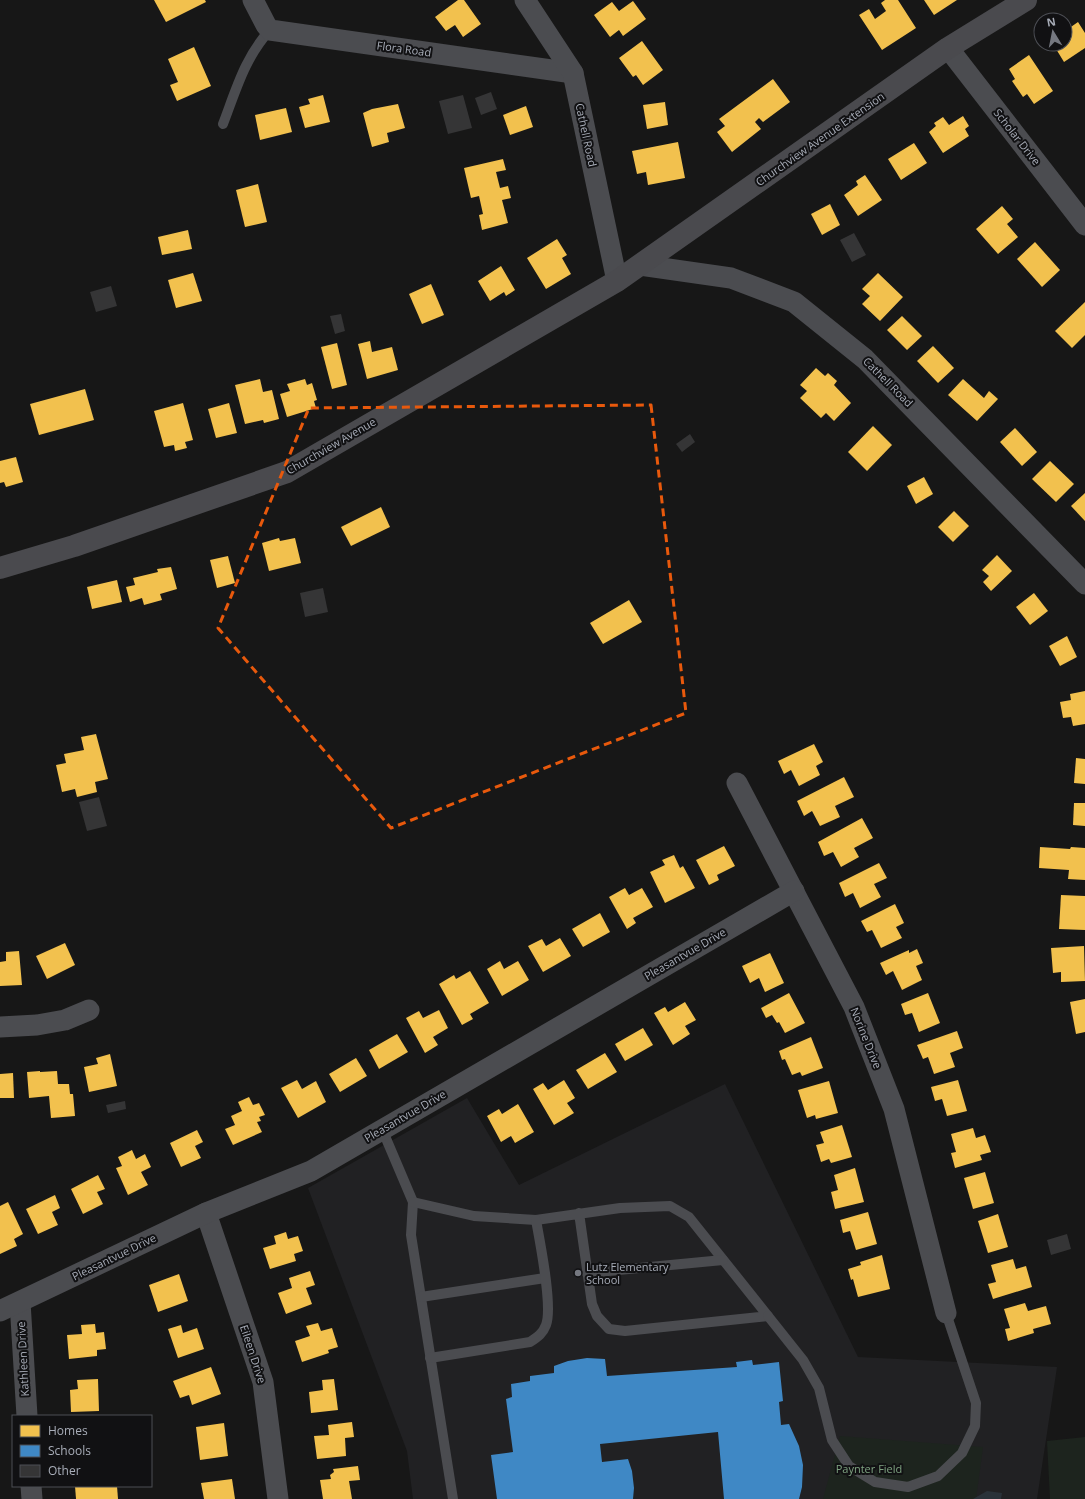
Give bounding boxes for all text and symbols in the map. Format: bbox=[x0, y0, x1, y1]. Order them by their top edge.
north arrow bbox=[1033, 12, 1073, 52]
text: N bbox=[1045, 13, 1057, 30]
street label: Flora Road bbox=[376, 37, 432, 60]
street label: Churchview Avenue Extension bbox=[752, 88, 887, 189]
street label: Cathell Road bbox=[572, 102, 601, 168]
street label: Scholar Drive bbox=[991, 105, 1044, 168]
street label: Cathell Road bbox=[860, 354, 916, 410]
street label: Churchview Avenue bbox=[283, 414, 378, 477]
street label: Pleasantvue Drive bbox=[641, 924, 728, 983]
street label: Norine Drive bbox=[847, 1005, 886, 1071]
street label: Pleasantvue Drive bbox=[361, 1086, 448, 1145]
street label: Pleasantvue Drive bbox=[69, 1230, 158, 1283]
place label: Lutz Elementary School bbox=[586, 1259, 669, 1287]
marker: Lutz Elementary School bbox=[573, 1268, 583, 1278]
street label: Kathleen Drive bbox=[13, 1321, 32, 1397]
street label: Eileen Drive bbox=[237, 1323, 270, 1385]
legend bbox=[12, 1415, 152, 1487]
text: Homes bbox=[48, 1422, 88, 1439]
text: Schools bbox=[48, 1442, 91, 1459]
park label: Paynter Field bbox=[836, 1461, 902, 1476]
text: Other bbox=[48, 1462, 81, 1479]

